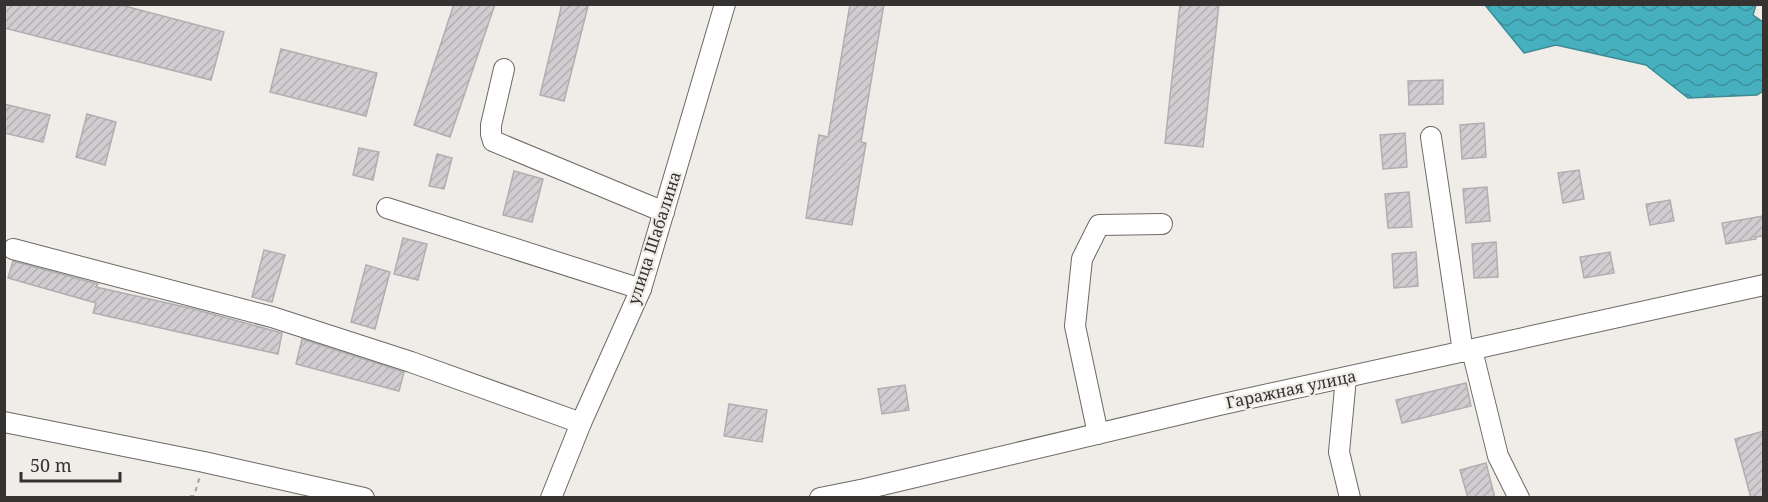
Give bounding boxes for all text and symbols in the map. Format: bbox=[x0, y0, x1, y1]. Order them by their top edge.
street label: улица Шабалина bbox=[622, 169, 686, 307]
street label: Гаражная улица bbox=[1224, 364, 1358, 414]
scale bar bbox=[21, 445, 120, 483]
text: 50 m bbox=[30, 453, 72, 477]

